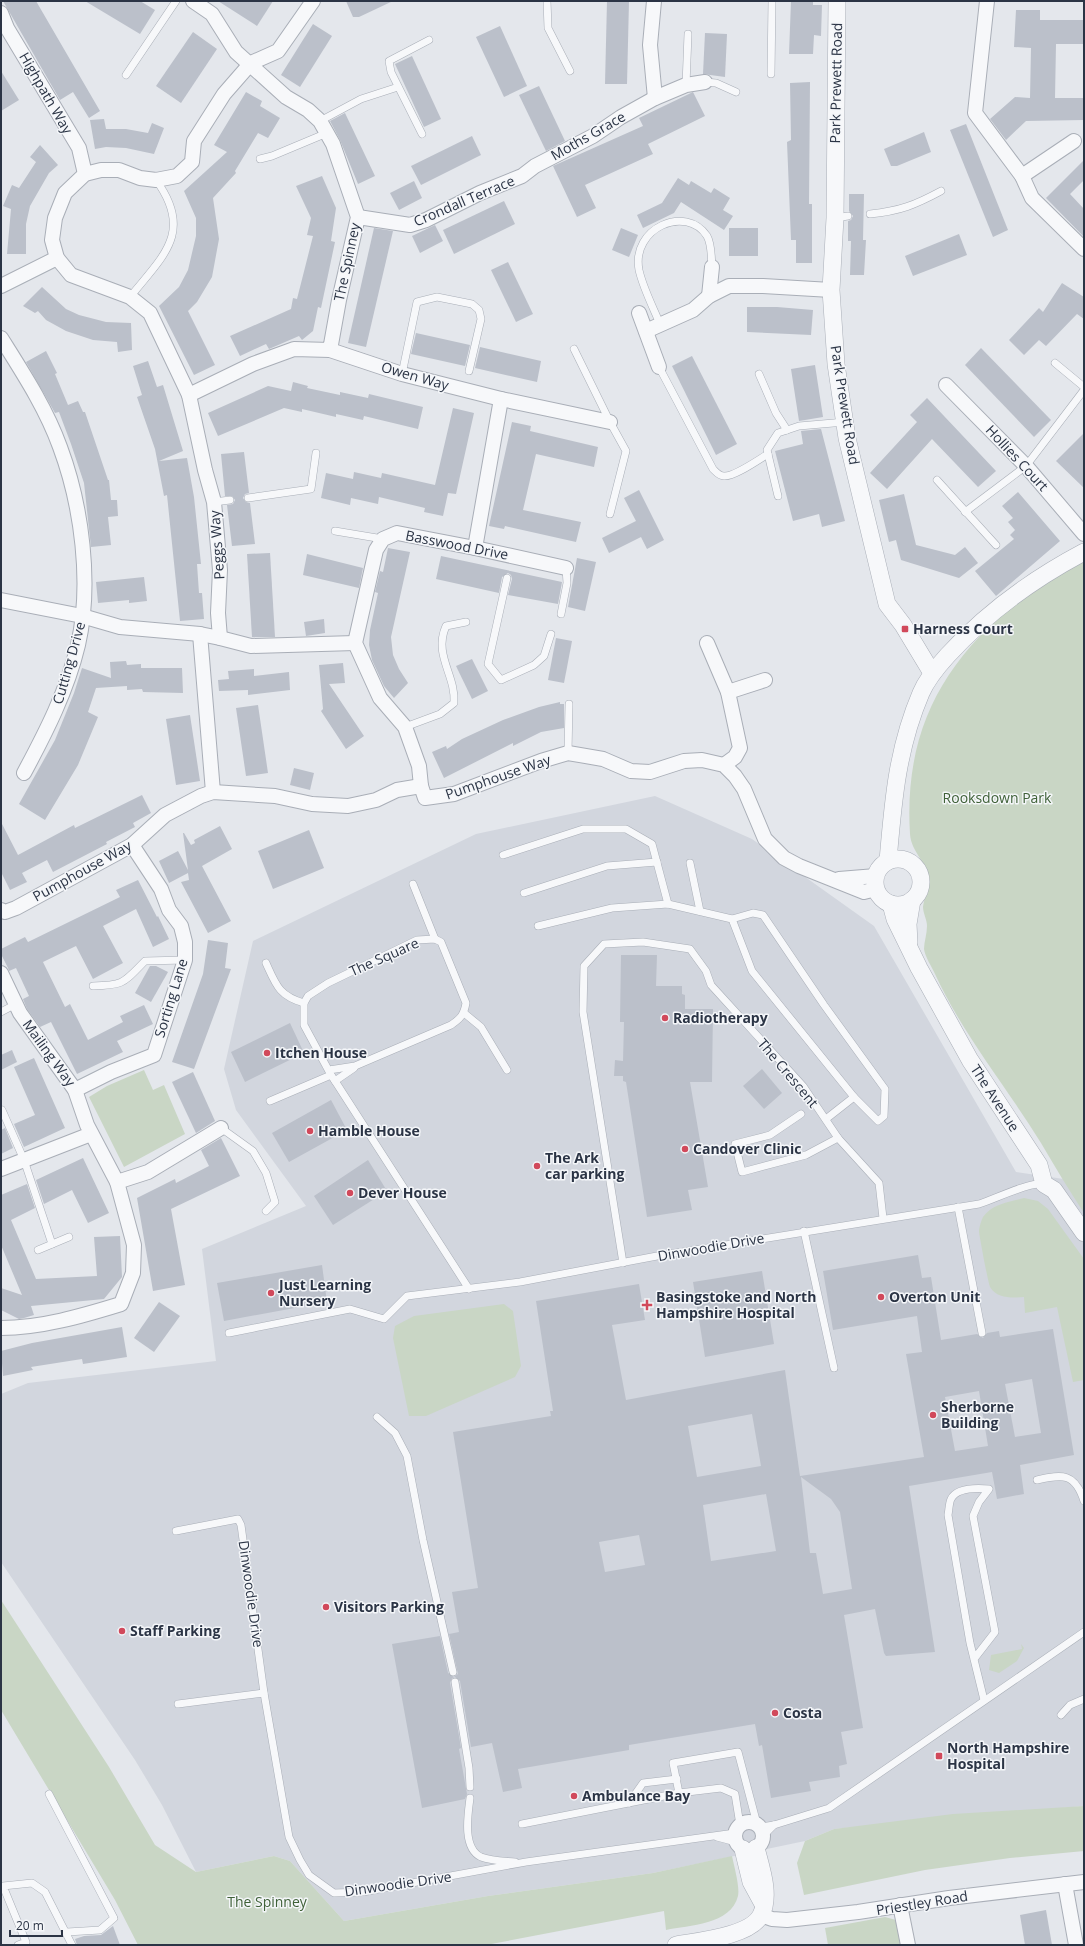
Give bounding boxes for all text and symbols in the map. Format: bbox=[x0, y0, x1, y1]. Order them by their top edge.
street label: Park Prewett Road bbox=[825, 23, 846, 143]
street label: Highpath Way bbox=[15, 48, 78, 138]
street label: Moths Grace bbox=[547, 106, 629, 165]
street label: Crondall Terrace bbox=[410, 171, 517, 230]
street label: The Spinney bbox=[329, 220, 364, 303]
street label: Park Prewett Road bbox=[827, 344, 864, 466]
street label: Owen Way bbox=[379, 357, 452, 395]
street label: Hollies Court bbox=[982, 420, 1053, 495]
street label: Peggs Way bbox=[205, 509, 228, 580]
street label: Basswood Drive bbox=[404, 525, 510, 564]
street label: Cutting Drive bbox=[48, 619, 89, 706]
place label: Harness Court bbox=[913, 619, 1013, 638]
marker: Harness Court bbox=[900, 624, 910, 634]
street label: Pumphouse Way bbox=[443, 749, 554, 803]
park label: Rooksdown Park bbox=[943, 788, 1052, 807]
street label: Pumphouse Way bbox=[29, 835, 135, 906]
street label: The Square bbox=[346, 933, 422, 980]
street label: Sorting Lane bbox=[149, 956, 192, 1040]
place label: Radiotherapy bbox=[673, 1008, 768, 1027]
marker: Radiotherapy bbox=[660, 1013, 670, 1023]
street label: Mailing Way bbox=[19, 1015, 81, 1091]
street label: The Crescent bbox=[754, 1034, 823, 1111]
place label: Itchen House bbox=[275, 1043, 367, 1062]
marker: Itchen House bbox=[262, 1048, 272, 1058]
street label: The Avenue bbox=[967, 1060, 1024, 1135]
place label: Hamble House bbox=[318, 1121, 420, 1140]
marker: Hamble House bbox=[305, 1126, 315, 1136]
place label: Candover Clinic bbox=[693, 1139, 801, 1158]
marker: Candover Clinic bbox=[680, 1144, 690, 1154]
place label: The Ark car parking bbox=[545, 1148, 624, 1183]
marker: The Ark car parking bbox=[532, 1161, 542, 1171]
place label: Dever House bbox=[358, 1183, 447, 1202]
marker: Dever House bbox=[345, 1188, 355, 1198]
street label: Dinwoodie Drive bbox=[656, 1228, 766, 1265]
place label: Just Learning Nursery bbox=[277, 1275, 371, 1310]
place label: Basingstoke and North Hampshire Hospital bbox=[656, 1287, 816, 1322]
place label: Overton Unit bbox=[889, 1287, 980, 1306]
marker: Just Learning Nursery bbox=[266, 1288, 276, 1298]
marker: Overton Unit bbox=[876, 1292, 886, 1302]
marker: Basingstoke and North Hampshire Hospital bbox=[641, 1299, 653, 1311]
place label: Sherborne Building bbox=[941, 1397, 1014, 1432]
marker: Sherborne Building bbox=[928, 1410, 938, 1420]
street label: Dinwoodie Drive bbox=[235, 1539, 268, 1649]
place label: Visitors Parking bbox=[334, 1597, 444, 1616]
marker: Visitors Parking bbox=[321, 1602, 331, 1612]
place label: Staff Parking bbox=[130, 1621, 220, 1640]
marker: Staff Parking bbox=[117, 1626, 127, 1636]
place label: Costa bbox=[783, 1703, 822, 1722]
marker: Costa bbox=[770, 1708, 780, 1718]
place label: North Hampshire Hospital bbox=[947, 1738, 1069, 1773]
marker: North Hampshire Hospital bbox=[934, 1751, 944, 1761]
place label: Ambulance Bay bbox=[582, 1786, 690, 1805]
marker: Ambulance Bay bbox=[569, 1791, 579, 1801]
street label: Dinwoodie Drive bbox=[343, 1867, 453, 1900]
street label: Priestley Road bbox=[875, 1886, 969, 1919]
park label: The Spinney bbox=[227, 1892, 308, 1911]
scale bar bbox=[10, 1912, 62, 1938]
text: 20 m bbox=[16, 1917, 44, 1934]

